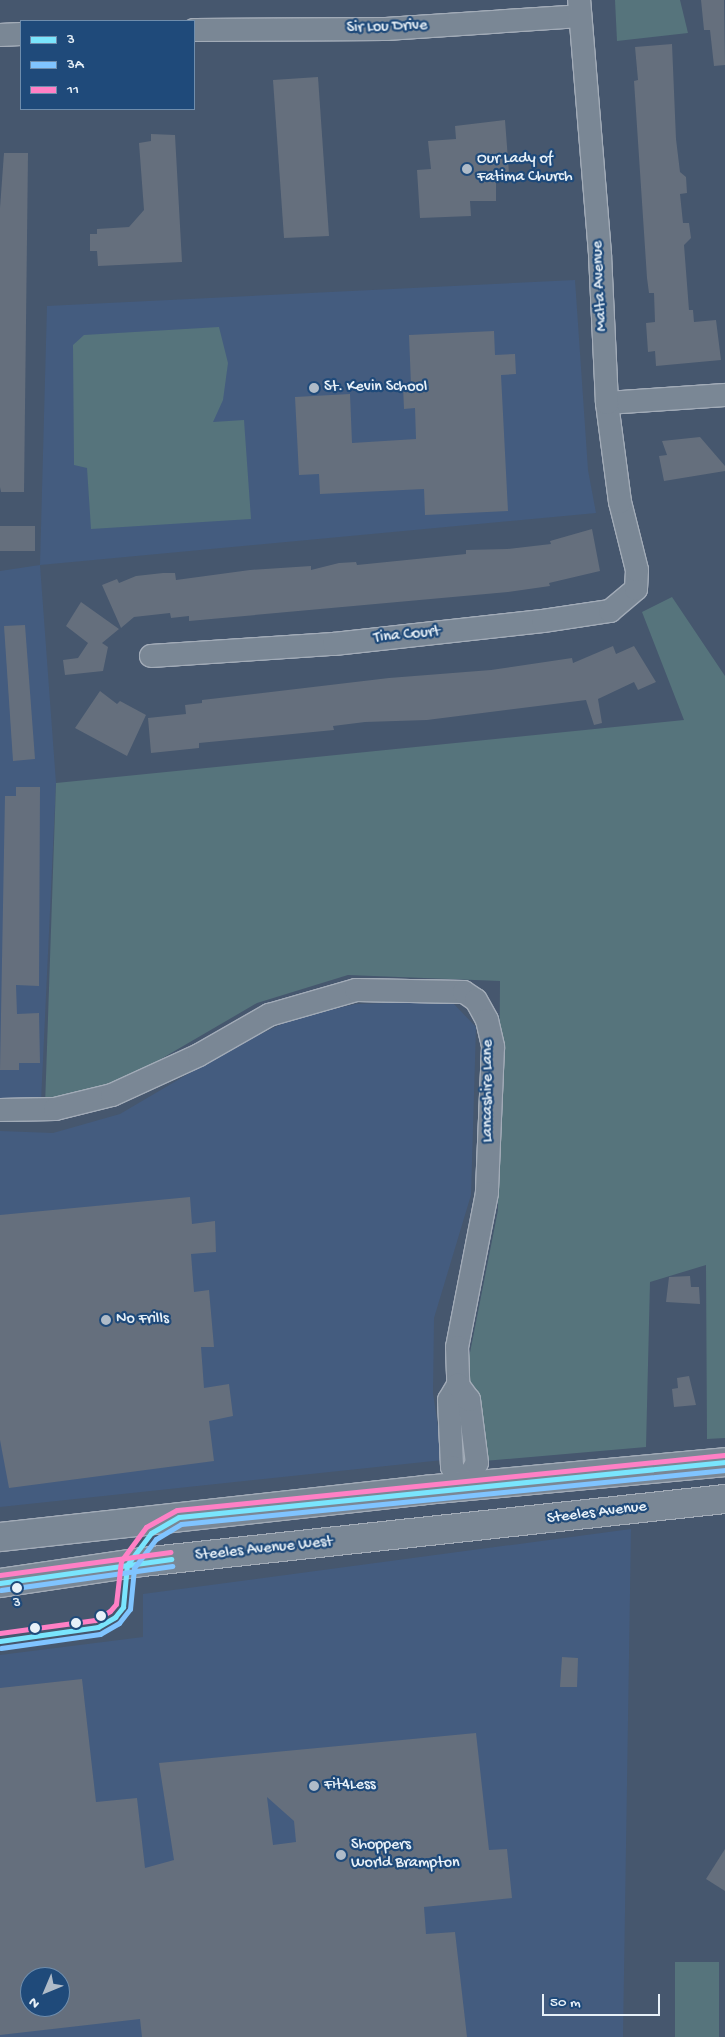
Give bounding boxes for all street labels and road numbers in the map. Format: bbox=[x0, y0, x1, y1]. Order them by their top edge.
street label: Sir Lou Drive bbox=[346, 17, 428, 39]
street label: Malta Avenue bbox=[589, 240, 613, 332]
street label: Tina Court bbox=[373, 623, 441, 649]
street label: Lancashire Lane bbox=[479, 1040, 499, 1142]
street label: Steeles Avenue bbox=[546, 1498, 648, 1530]
street label: Steeles Avenue West bbox=[194, 1533, 334, 1567]

